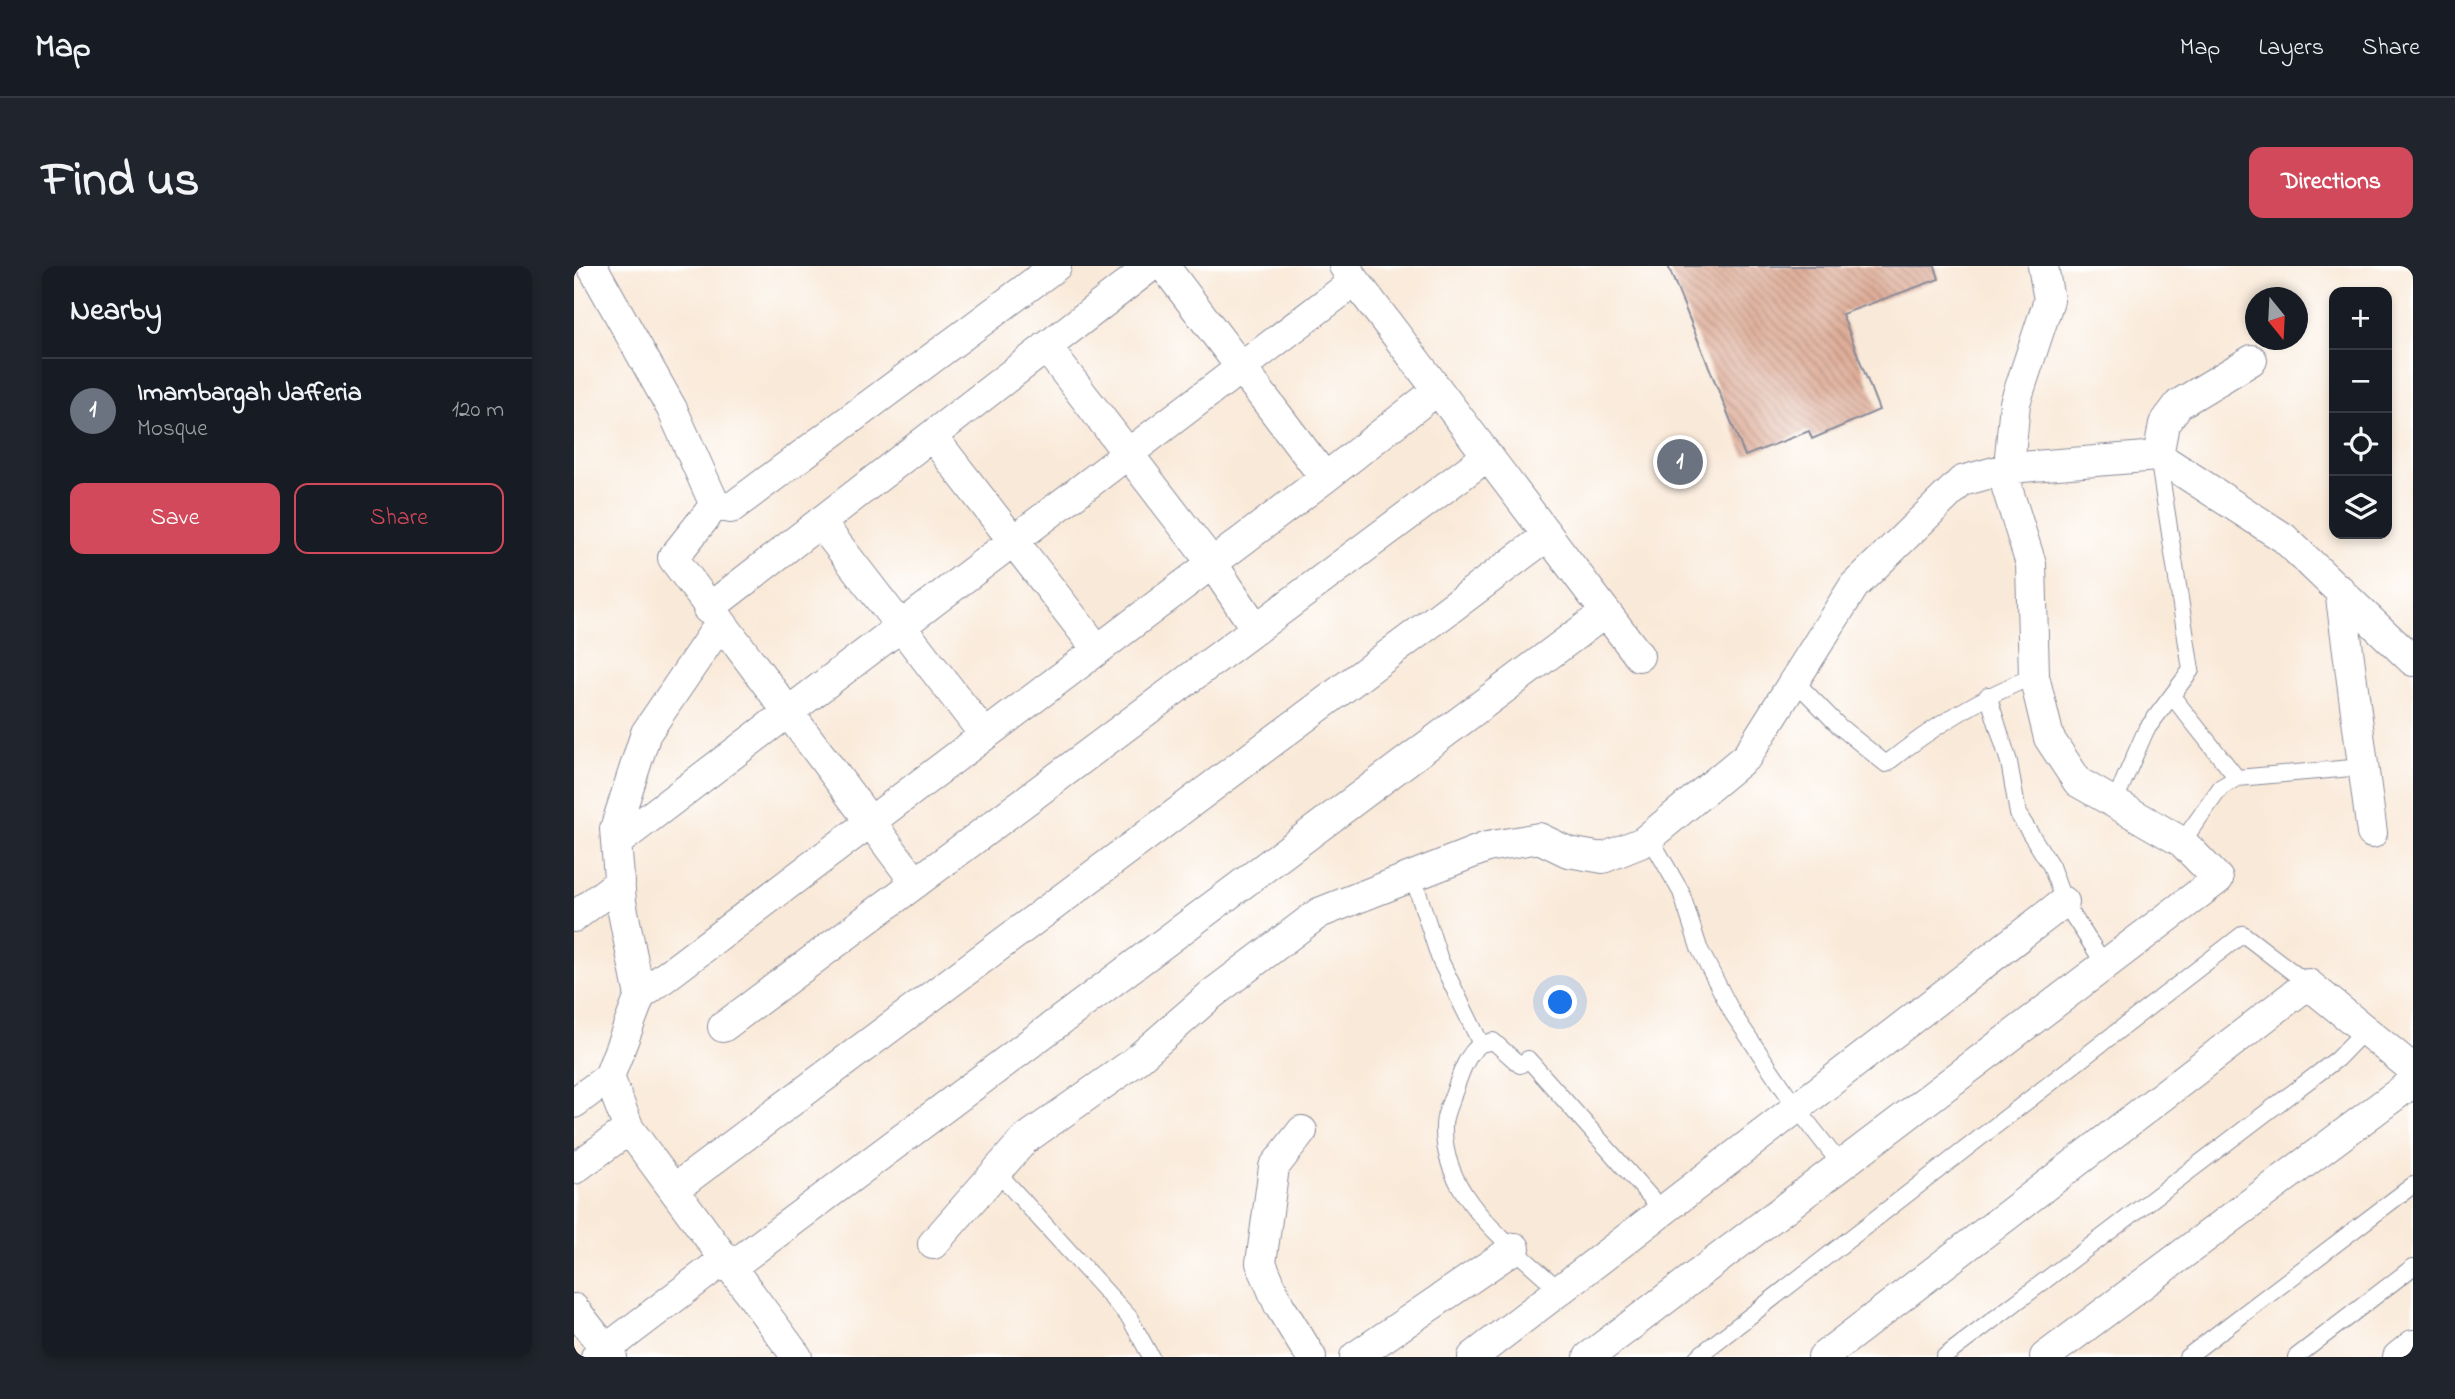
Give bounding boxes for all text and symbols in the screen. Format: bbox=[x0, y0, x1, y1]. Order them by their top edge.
text: Map bbox=[35, 24, 91, 72]
text: Map bbox=[2180, 31, 2220, 66]
text: Layers bbox=[2258, 31, 2324, 66]
text: Share bbox=[2362, 31, 2420, 66]
text: Find us bbox=[42, 146, 199, 218]
button: Directions bbox=[2249, 147, 2413, 218]
north arrow bbox=[2245, 287, 2308, 350]
map controls bbox=[2329, 287, 2392, 539]
button: + bbox=[2329, 287, 2392, 350]
text: Nearby bbox=[70, 290, 162, 334]
button: − bbox=[2329, 350, 2392, 413]
text: Imambargah Jafferia bbox=[137, 375, 362, 413]
text: 1 bbox=[89, 394, 97, 427]
text: 120 m bbox=[452, 394, 504, 427]
text: Mosque bbox=[137, 413, 208, 446]
button: locate bbox=[2329, 413, 2392, 476]
pin: 1 bbox=[1657, 436, 1703, 488]
button: layers bbox=[2329, 476, 2392, 539]
button: Save bbox=[70, 483, 280, 554]
button: Share bbox=[294, 483, 504, 554]
your location bbox=[1543, 985, 1577, 1019]

